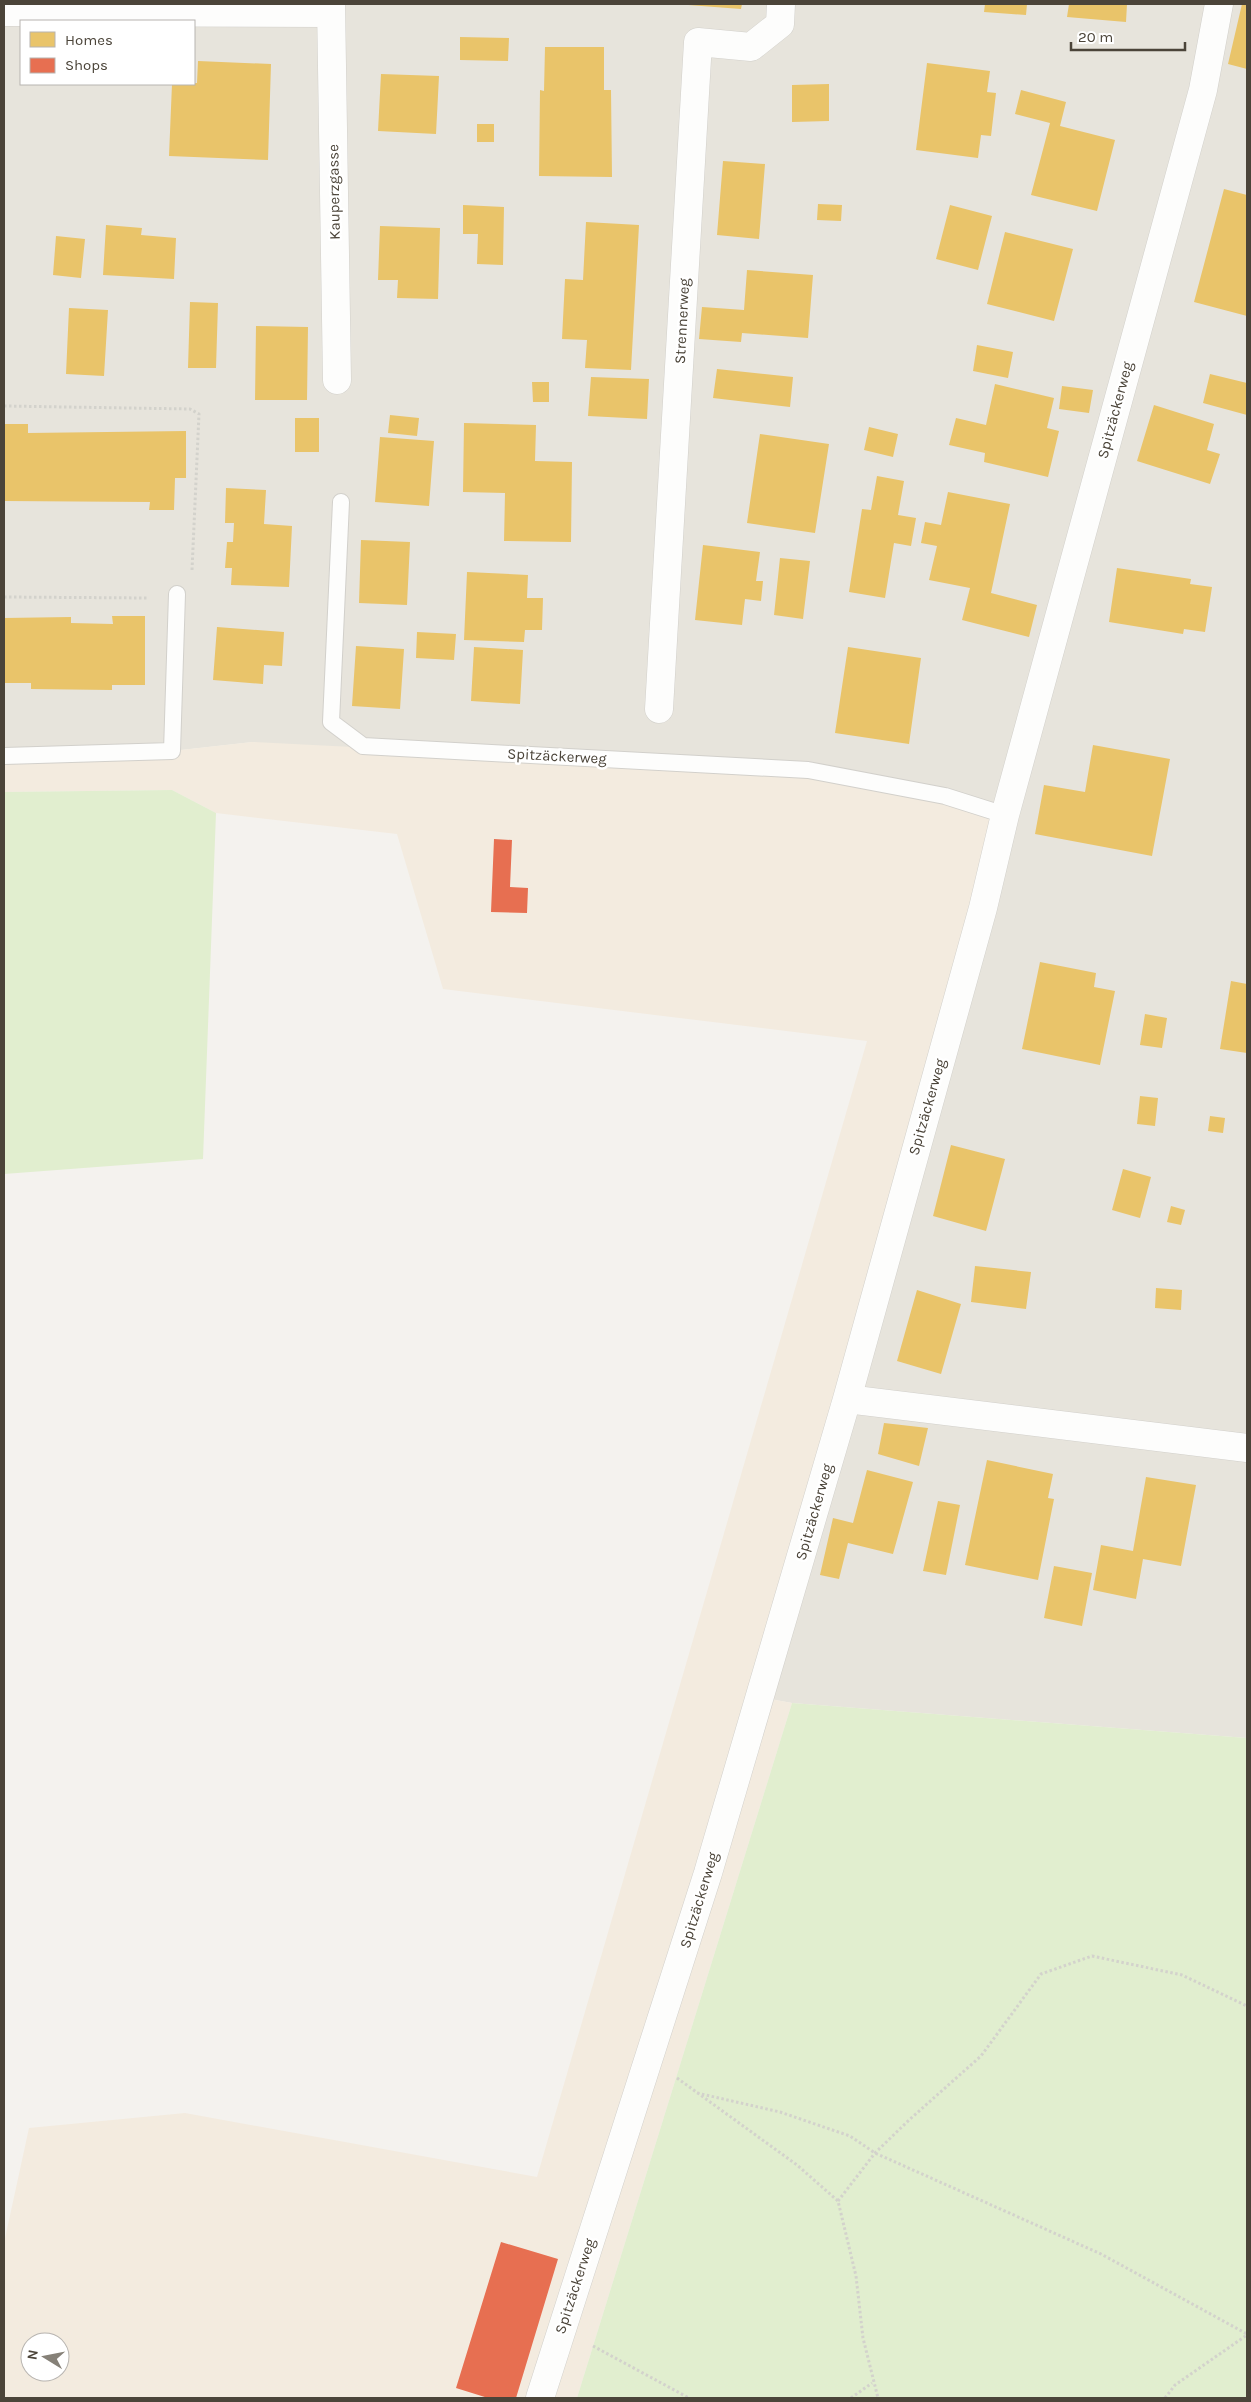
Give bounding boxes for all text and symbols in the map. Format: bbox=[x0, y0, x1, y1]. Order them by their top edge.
legend bbox=[20, 20, 195, 85]
scale bar bbox=[1071, 20, 1185, 52]
text: 20 m bbox=[1078, 28, 1113, 46]
text: Homes bbox=[65, 31, 113, 49]
text: Shops bbox=[65, 56, 108, 74]
street label: Kauperzgasse bbox=[324, 144, 344, 240]
street label: Strennerweg bbox=[671, 277, 693, 364]
street label: Spitzäckerweg bbox=[1093, 359, 1137, 460]
street label: Spitzäckerweg bbox=[507, 744, 608, 768]
street label: Spitzäckerweg bbox=[905, 1056, 950, 1157]
street label: Spitzäckerweg bbox=[792, 1461, 837, 1562]
street label: Spitzäckerweg bbox=[676, 1849, 722, 1950]
street label: Spitzäckerweg bbox=[551, 2235, 599, 2336]
north arrow bbox=[20, 2332, 70, 2382]
text: N bbox=[23, 2348, 42, 2361]

